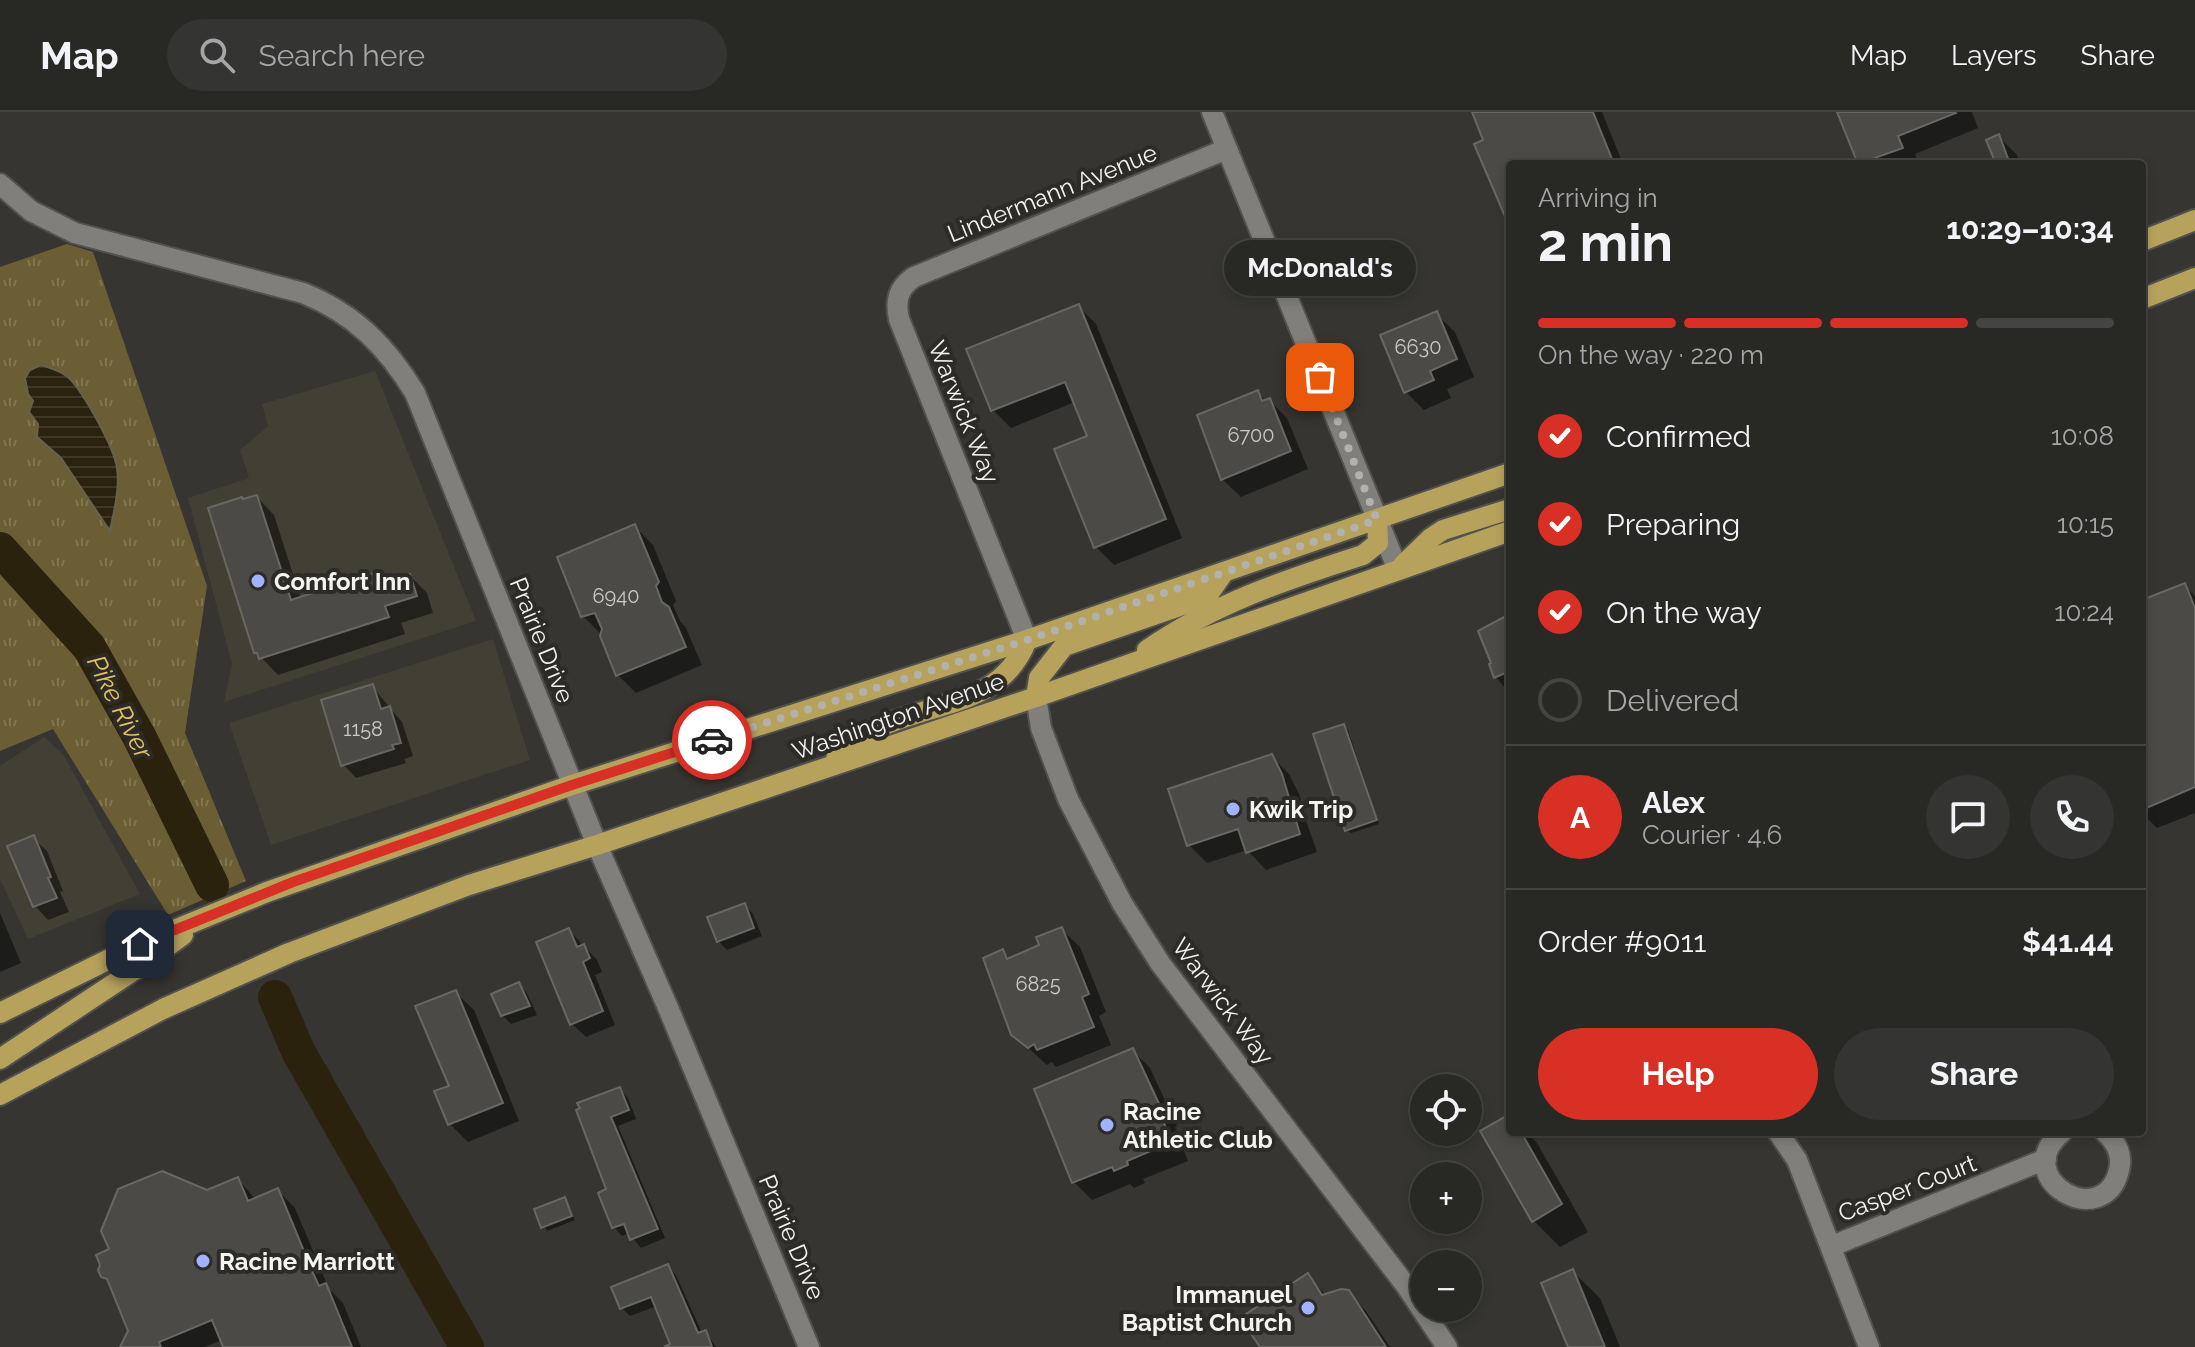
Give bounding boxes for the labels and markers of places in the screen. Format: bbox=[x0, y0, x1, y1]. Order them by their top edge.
callout: McDonald's bbox=[1224, 241, 1416, 297]
pin bbox=[1286, 343, 1354, 411]
place label: Comfort Inn bbox=[274, 567, 411, 596]
marker: Comfort Inn bbox=[249, 572, 267, 590]
place label: Kwik Trip bbox=[1249, 795, 1353, 824]
marker: Kwik Trip bbox=[1224, 800, 1242, 818]
pin bbox=[106, 910, 174, 978]
place label: Racine Athletic Club bbox=[1123, 1097, 1273, 1154]
marker: Racine Athletic Club bbox=[1098, 1116, 1116, 1134]
place label: Racine Marriott bbox=[219, 1247, 395, 1276]
marker: Racine Marriott bbox=[194, 1252, 212, 1270]
place label: Immanuel Baptist Church bbox=[1122, 1280, 1292, 1337]
marker: Immanuel Baptist Church bbox=[1299, 1299, 1317, 1317]

